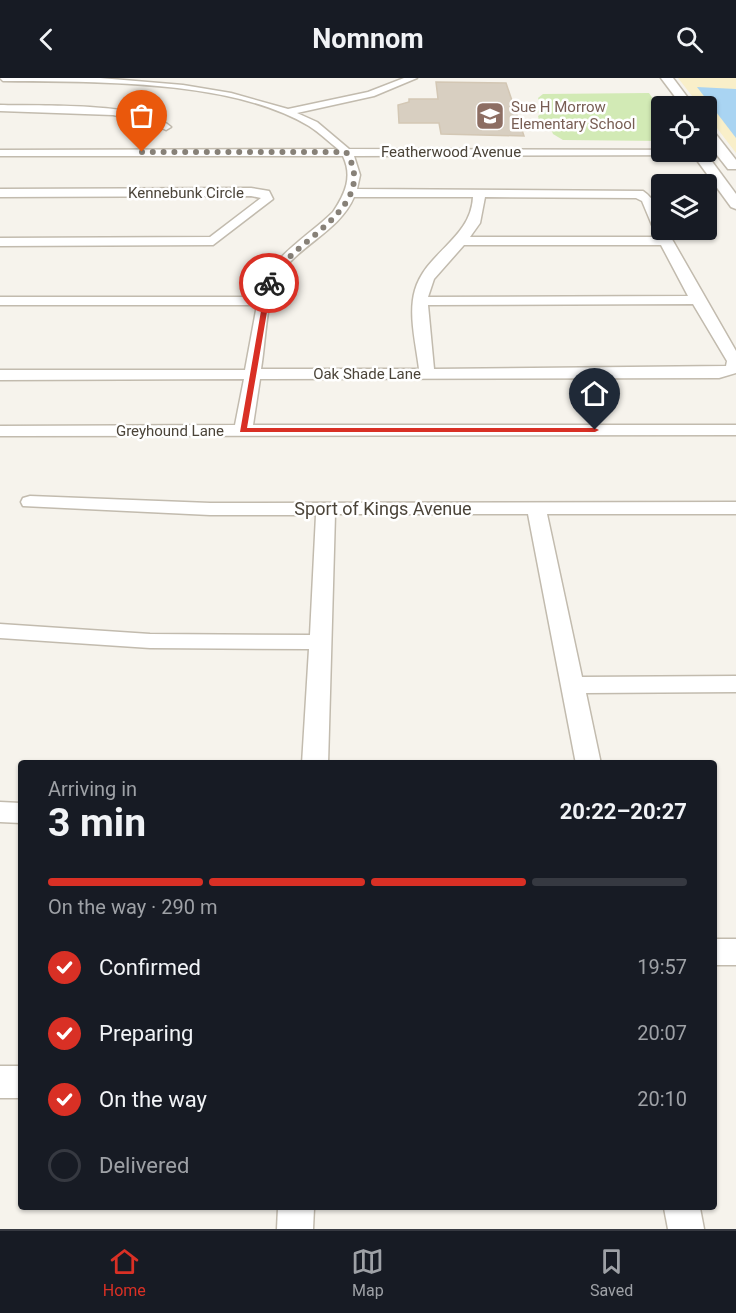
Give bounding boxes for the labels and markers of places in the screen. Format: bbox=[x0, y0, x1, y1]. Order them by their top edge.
pin bbox=[116, 90, 167, 152]
place label: Sue H Morrow Elementary School bbox=[511, 98, 635, 133]
school or university icon: Sue H Morrow Elementary School bbox=[474, 100, 506, 132]
pin bbox=[569, 368, 620, 430]

